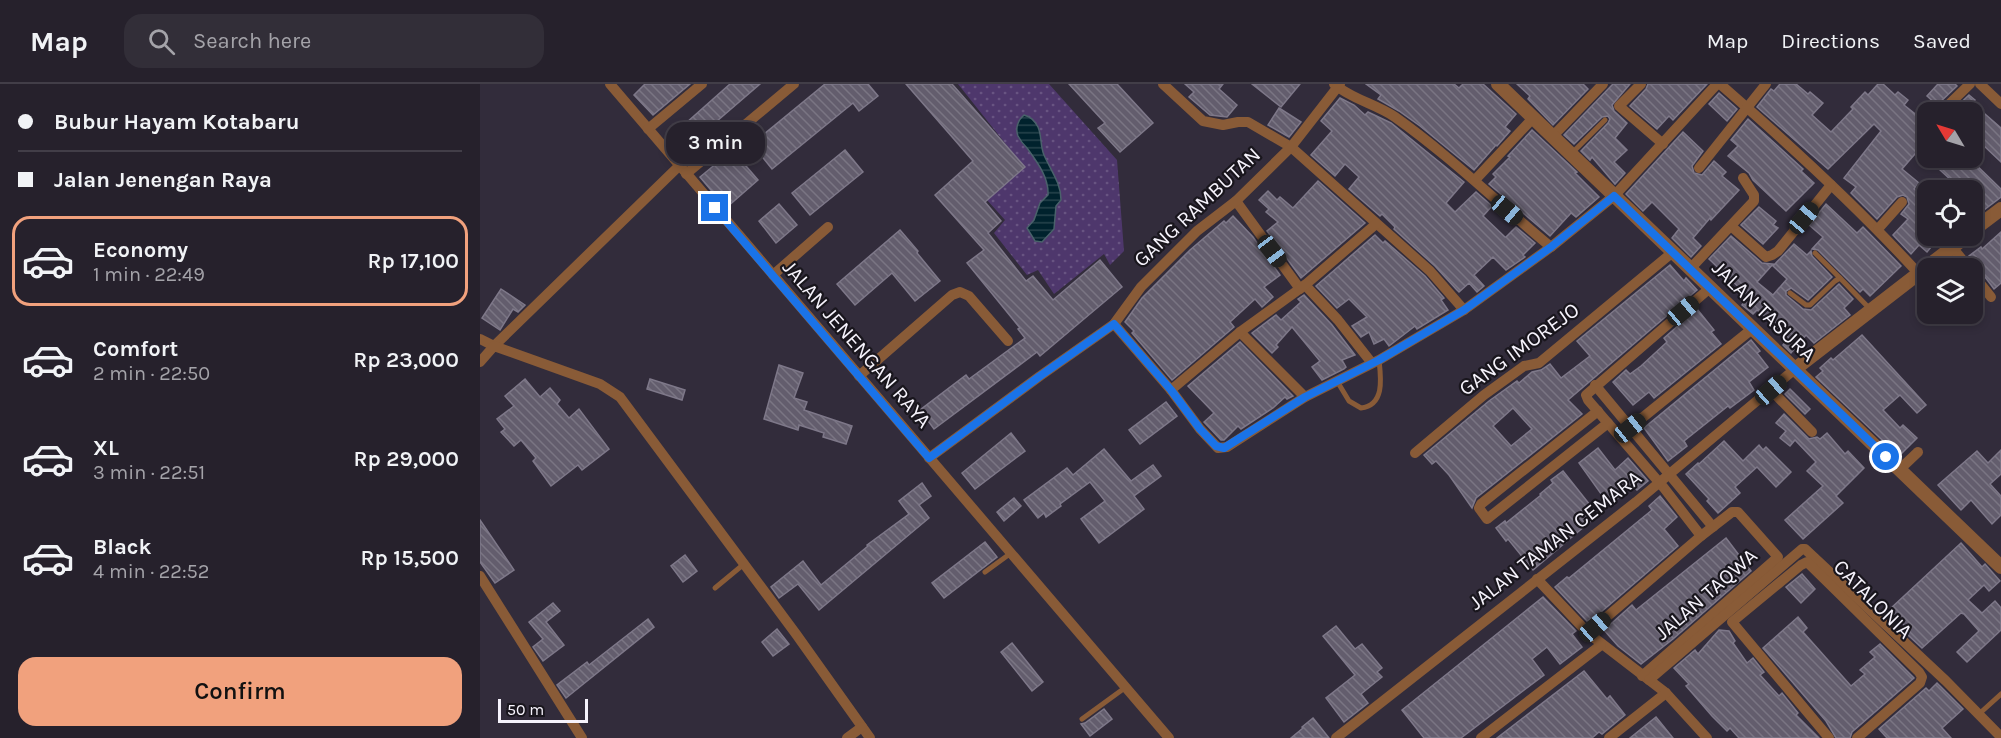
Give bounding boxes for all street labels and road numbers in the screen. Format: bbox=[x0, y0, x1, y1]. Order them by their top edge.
street label: GANG RAMBUTAN bbox=[1129, 142, 1265, 272]
street label: JALAN JENENGAN RAYA bbox=[778, 255, 936, 433]
street label: JALAN TASURA bbox=[1707, 256, 1821, 366]
street label: GANG IMOREJO bbox=[1454, 297, 1584, 401]
street label: JALAN TAMAN CEMARA bbox=[1464, 465, 1646, 615]
street label: JALAN TAQWA bbox=[1650, 543, 1762, 645]
street label: CATALONIA bbox=[1829, 555, 1917, 643]

